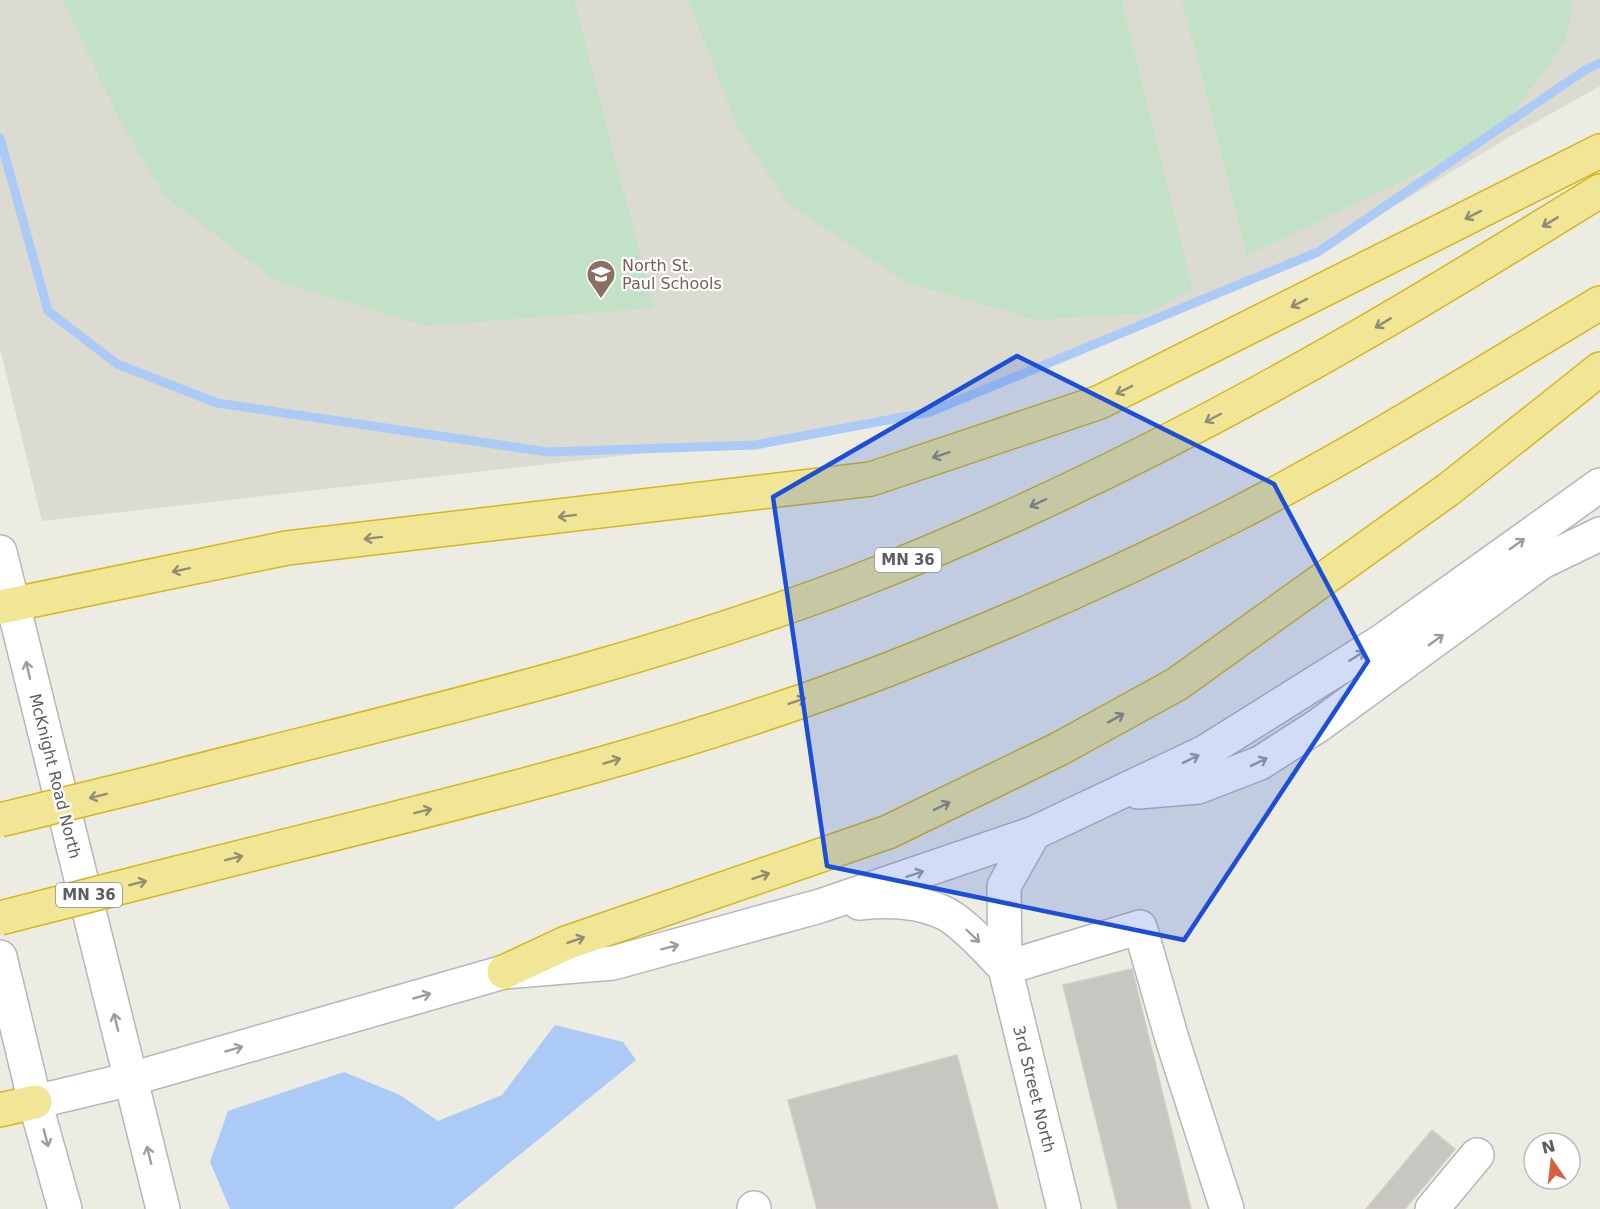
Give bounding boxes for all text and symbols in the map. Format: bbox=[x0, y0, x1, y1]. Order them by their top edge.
one-way arrow bbox=[1464, 210, 1482, 221]
one-way arrow bbox=[1542, 216, 1559, 228]
place label: North St. Paul Schools bbox=[622, 256, 722, 293]
school or university icon: North St. Paul Schools bbox=[585, 258, 617, 300]
one-way arrow bbox=[1290, 298, 1308, 310]
one-way arrow bbox=[1375, 317, 1392, 329]
one-way arrow bbox=[1116, 385, 1134, 397]
one-way arrow bbox=[1205, 412, 1222, 424]
one-way arrow bbox=[932, 451, 951, 462]
one-way arrow bbox=[1029, 498, 1047, 510]
one-way arrow bbox=[557, 510, 577, 521]
one-way arrow bbox=[364, 533, 383, 544]
one-way arrow bbox=[1508, 538, 1524, 551]
road number: MN 36 bbox=[875, 548, 941, 572]
one-way arrow bbox=[172, 565, 191, 576]
one-way arrow bbox=[1428, 633, 1444, 646]
one-way arrow bbox=[1348, 650, 1365, 662]
one-way arrow bbox=[22, 661, 34, 680]
street label: McKnight Road North bbox=[25, 692, 85, 860]
one-way arrow bbox=[787, 695, 806, 706]
one-way arrow bbox=[1107, 712, 1124, 724]
one-way arrow bbox=[1182, 752, 1200, 764]
one-way arrow bbox=[602, 755, 621, 766]
one-way arrow bbox=[1249, 756, 1267, 768]
one-way arrow bbox=[89, 790, 108, 802]
one-way arrow bbox=[933, 800, 951, 812]
one-way arrow bbox=[413, 804, 432, 816]
one-way arrow bbox=[224, 852, 243, 864]
one-way arrow bbox=[905, 868, 924, 879]
one-way arrow bbox=[751, 870, 769, 881]
one-way arrow bbox=[128, 876, 147, 888]
road number: MN 36 bbox=[56, 883, 122, 907]
one-way arrow bbox=[965, 929, 980, 944]
one-way arrow bbox=[566, 933, 585, 944]
one-way arrow bbox=[660, 941, 679, 953]
one-way arrow bbox=[412, 990, 431, 1001]
one-way arrow bbox=[110, 1013, 122, 1032]
street label: 3rd Street North bbox=[1009, 1024, 1059, 1154]
one-way arrow bbox=[224, 1043, 243, 1054]
one-way arrow bbox=[40, 1129, 52, 1148]
north arrow bbox=[1522, 1131, 1582, 1191]
text: N bbox=[1540, 1136, 1557, 1158]
one-way arrow bbox=[143, 1146, 155, 1165]

